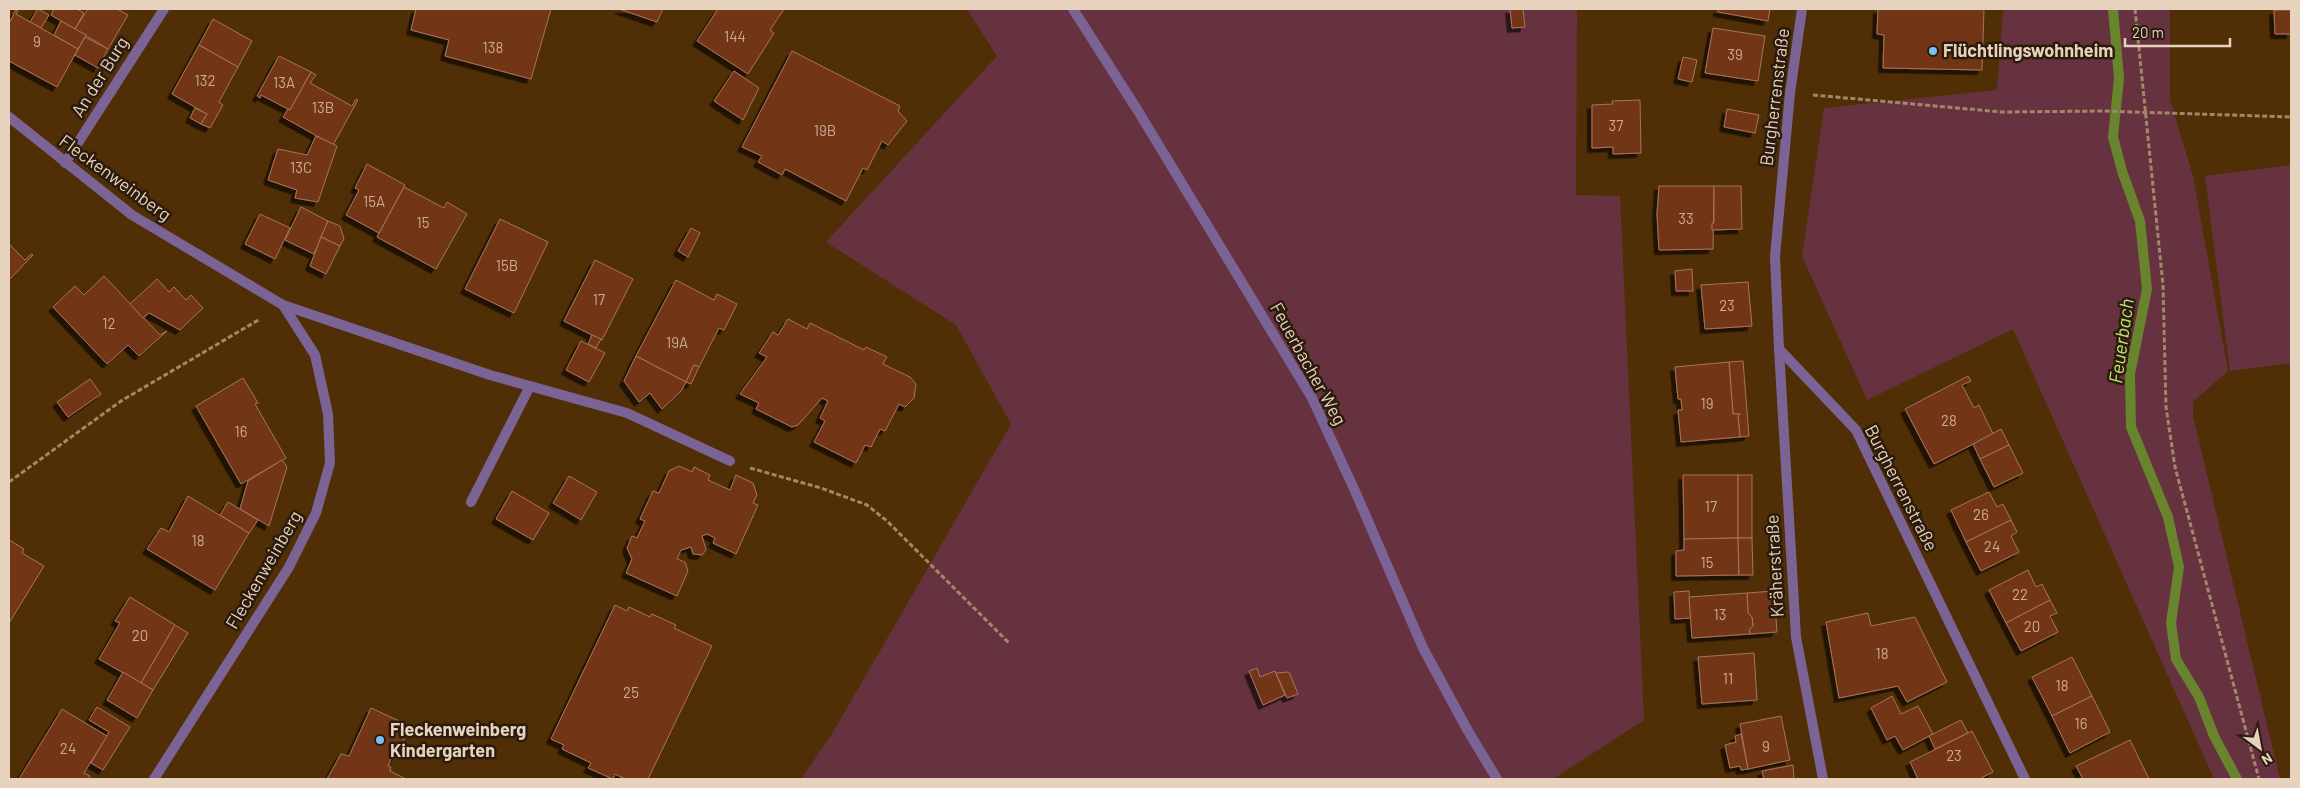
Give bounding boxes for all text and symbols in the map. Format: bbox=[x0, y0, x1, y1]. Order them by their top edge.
scale bar bbox=[2125, 15, 2230, 47]
text: 20 m bbox=[2132, 23, 2164, 41]
house number: 144 bbox=[724, 27, 746, 45]
street label: Burgherrenstraße bbox=[1755, 27, 1793, 167]
house number: 9 bbox=[33, 32, 41, 50]
street label: An der Burg bbox=[66, 32, 132, 121]
house number: 138 bbox=[483, 38, 503, 56]
place label: Flüchtlingswohnheim bbox=[1943, 39, 2113, 61]
house number: 39 bbox=[1727, 45, 1743, 63]
marker: Flüchtlingswohnheim bbox=[1927, 45, 1939, 57]
house number: 132 bbox=[194, 71, 216, 89]
house number: 13A bbox=[273, 73, 295, 91]
house number: 13B bbox=[312, 98, 334, 116]
house number: 37 bbox=[1609, 116, 1623, 134]
house number: 19B bbox=[814, 121, 836, 139]
street label: Fleckenweinberg bbox=[55, 129, 176, 225]
house number: 13C bbox=[290, 158, 312, 176]
house number: 15A bbox=[363, 192, 385, 210]
house number: 33 bbox=[1678, 209, 1694, 227]
house number: 15 bbox=[417, 213, 429, 231]
house number: 15B bbox=[496, 256, 518, 274]
house number: 17 bbox=[593, 290, 605, 308]
house number: 23 bbox=[1719, 296, 1735, 314]
water label: Feuerbach bbox=[2103, 297, 2138, 385]
street label: Feuerbacher Weg bbox=[1266, 298, 1352, 429]
house number: 12 bbox=[102, 314, 116, 332]
house number: 19A bbox=[666, 333, 688, 351]
house number: 19 bbox=[1700, 394, 1714, 412]
house number: 28 bbox=[1941, 411, 1957, 429]
street label: Burgherrenstraße bbox=[1861, 421, 1943, 554]
house number: 16 bbox=[235, 422, 247, 440]
house number: 17 bbox=[1705, 497, 1717, 515]
house number: 26 bbox=[1973, 505, 1989, 523]
street label: Fleckenweinberg bbox=[220, 506, 306, 633]
street label: Kräherstraße bbox=[1760, 514, 1788, 618]
house number: 18 bbox=[191, 531, 205, 549]
house number: 24 bbox=[1984, 537, 2000, 555]
house number: 15 bbox=[1701, 553, 1713, 571]
house number: 22 bbox=[2012, 585, 2028, 603]
house number: 13 bbox=[1714, 605, 1726, 623]
house number: 20 bbox=[2024, 617, 2040, 635]
house number: 20 bbox=[132, 626, 148, 644]
house number: 18 bbox=[1875, 644, 1889, 662]
house number: 11 bbox=[1723, 669, 1733, 687]
house number: 18 bbox=[2055, 676, 2069, 694]
house number: 25 bbox=[623, 683, 639, 701]
house number: 16 bbox=[2075, 714, 2087, 732]
place label: Fleckenweinberg Kindergarten bbox=[390, 718, 526, 761]
north arrow bbox=[2235, 723, 2285, 773]
marker: Fleckenweinberg Kindergarten bbox=[374, 734, 386, 746]
house number: 9 bbox=[1762, 737, 1770, 755]
house number: 24 bbox=[60, 739, 76, 757]
house number: 23 bbox=[1946, 746, 1962, 764]
text: N bbox=[2259, 750, 2276, 769]

